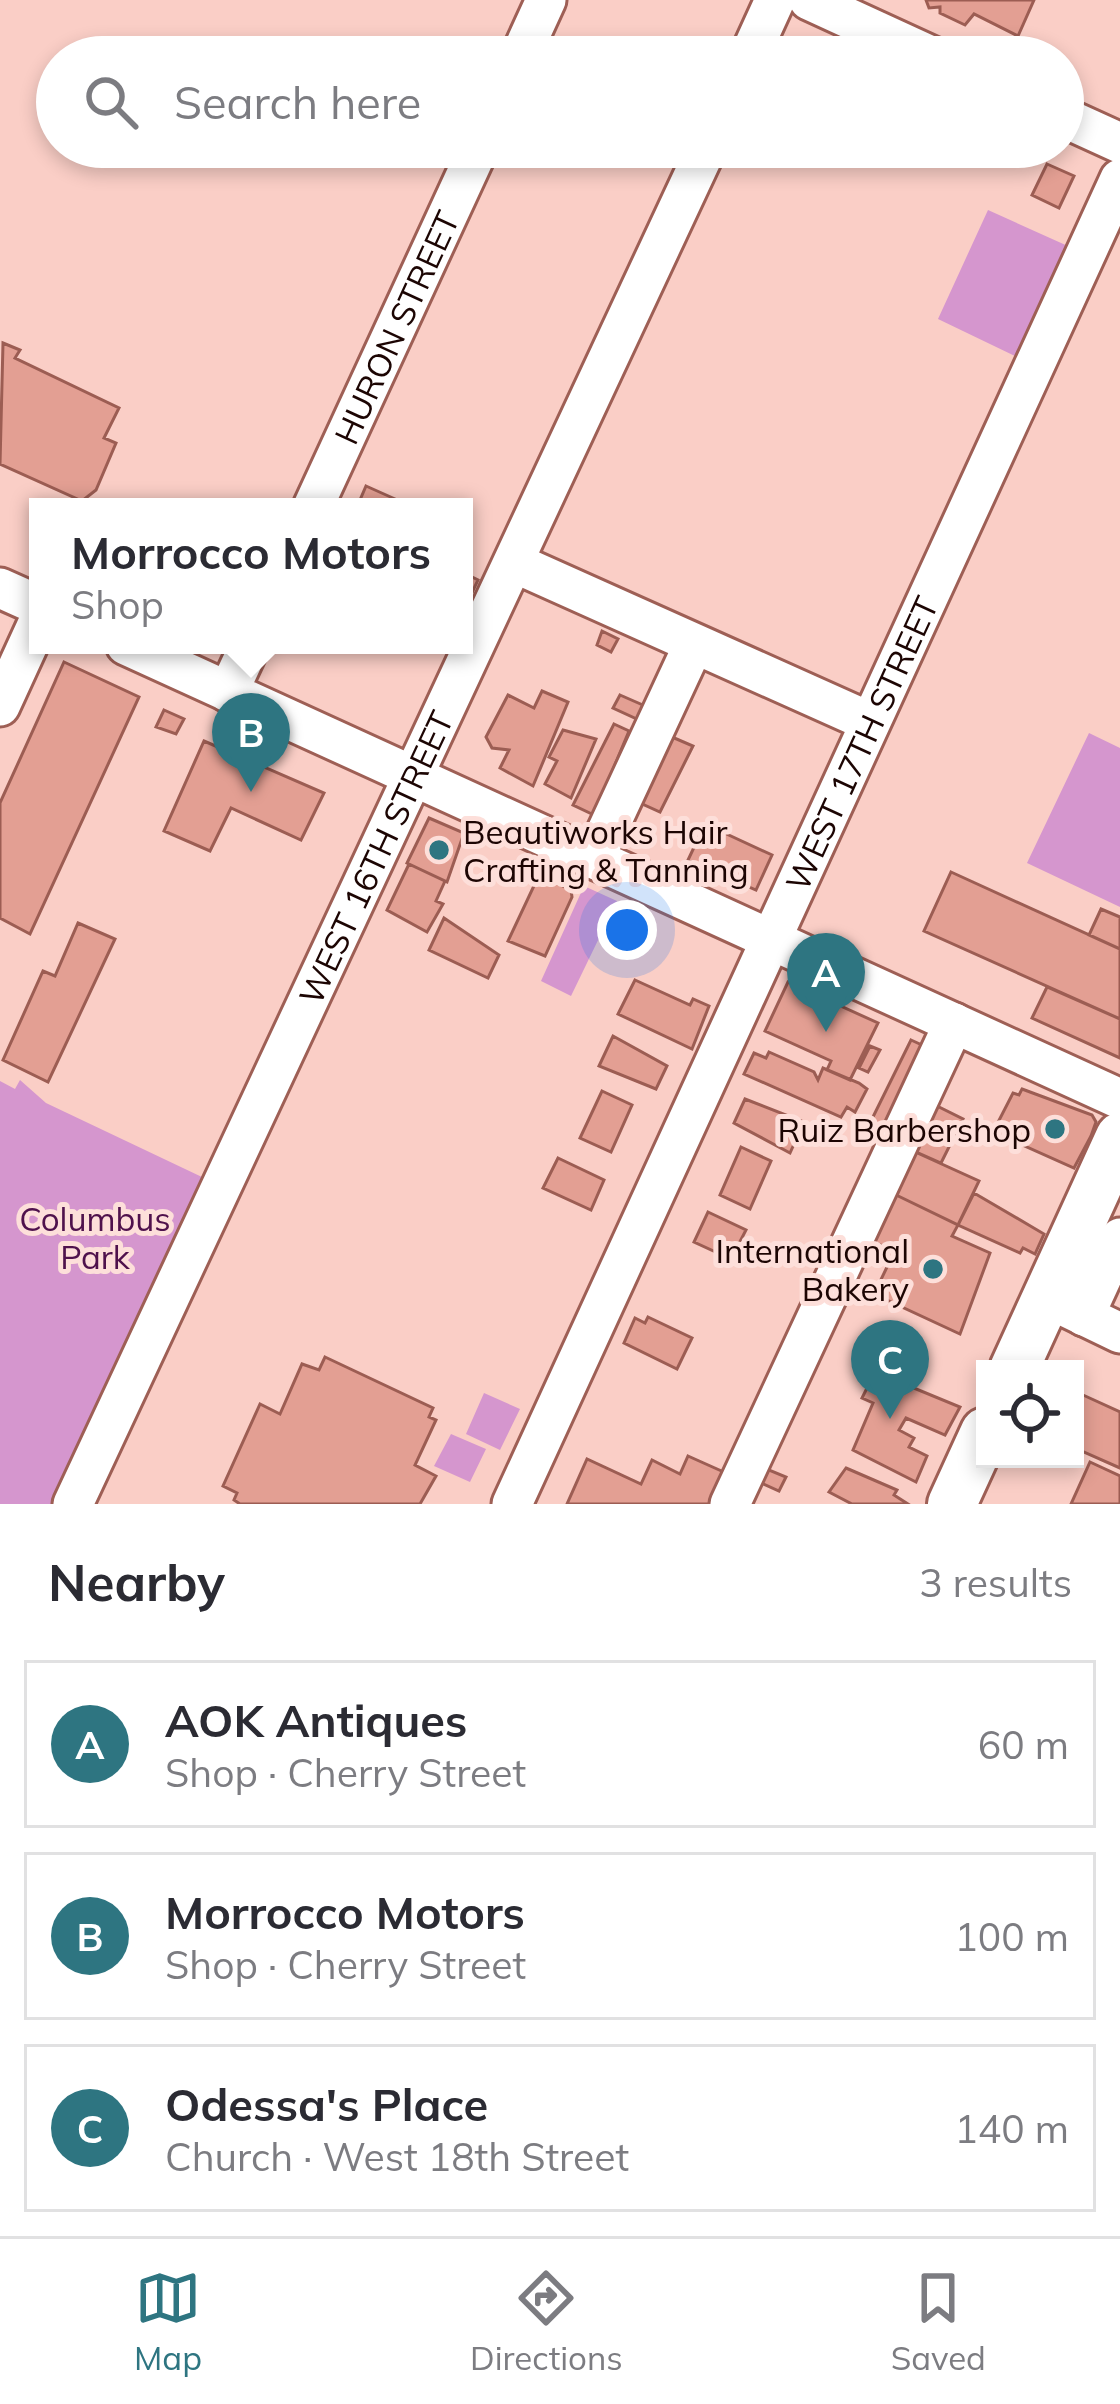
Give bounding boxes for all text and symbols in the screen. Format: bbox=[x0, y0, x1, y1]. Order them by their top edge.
search box bbox=[36, 36, 1084, 168]
icon: search bbox=[78, 69, 144, 135]
text: Search here bbox=[174, 74, 421, 130]
street label: HURON STREET bbox=[325, 204, 467, 450]
popup bbox=[29, 498, 473, 654]
text: Morrocco Motors bbox=[71, 524, 431, 580]
text: Shop bbox=[71, 580, 164, 629]
street label: WEST 17TH STREET bbox=[776, 590, 946, 897]
pin: B bbox=[212, 693, 290, 792]
street label: WEST 16TH STREET bbox=[289, 704, 461, 1010]
place label: Beautiworks Hair Crafting & Tanning bbox=[463, 811, 749, 890]
marker: Beautiworks Hair Crafting & Tanning bbox=[426, 837, 452, 863]
your location bbox=[597, 900, 657, 960]
pin: A bbox=[787, 933, 865, 1032]
place label: Ruiz Barbershop bbox=[777, 1109, 1031, 1150]
marker: Ruiz Barbershop bbox=[1042, 1116, 1068, 1142]
park label: Columbus Park bbox=[19, 1198, 171, 1277]
place label: International Bakery bbox=[715, 1230, 909, 1309]
marker: International Bakery bbox=[920, 1256, 946, 1282]
pin: C bbox=[851, 1320, 929, 1419]
map controls bbox=[976, 1360, 1084, 1468]
button: locate bbox=[976, 1360, 1084, 1468]
text: Nearby bbox=[48, 1550, 225, 1614]
text: 3 results bbox=[919, 1558, 1072, 1607]
text: AOK Antiques bbox=[165, 1692, 467, 1748]
text: A bbox=[75, 1720, 105, 1769]
text: 60 m bbox=[978, 1720, 1069, 1769]
text: Shop · Cherry Street bbox=[165, 1748, 526, 1797]
text: Morrocco Motors bbox=[165, 1884, 525, 1940]
text: B bbox=[77, 1912, 103, 1961]
text: 100 m bbox=[954, 1912, 1069, 1961]
text: Shop · Cherry Street bbox=[165, 1940, 526, 1989]
text: Odessa's Place bbox=[165, 2076, 488, 2132]
text: C bbox=[77, 2104, 103, 2153]
text: 140 m bbox=[954, 2104, 1069, 2153]
text: Church · West 18th Street bbox=[165, 2132, 629, 2181]
tab: Map bbox=[134, 2265, 202, 2378]
tab: Directions bbox=[470, 2265, 623, 2378]
tab: Saved bbox=[891, 2265, 986, 2378]

